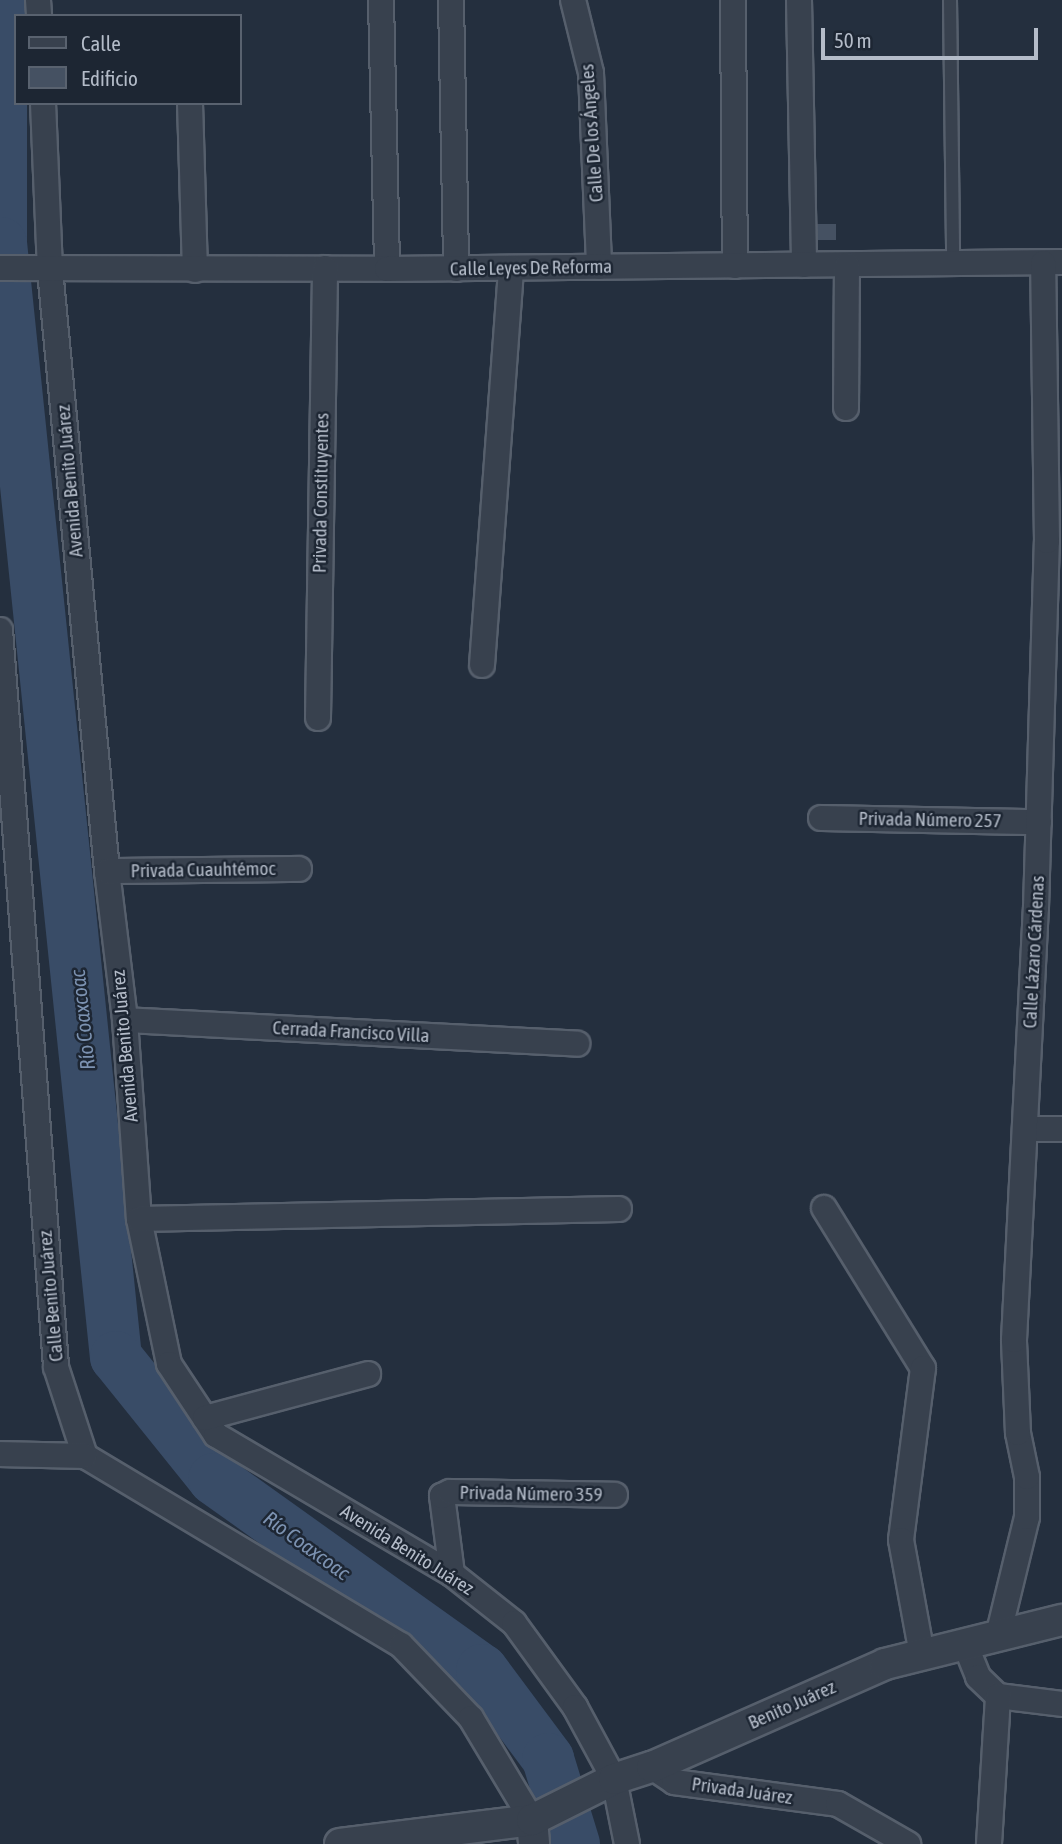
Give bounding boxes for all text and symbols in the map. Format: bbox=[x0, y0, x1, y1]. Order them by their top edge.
legend bbox=[14, 14, 242, 105]
scale bar bbox=[824, 14, 1041, 58]
text: 50 m bbox=[834, 28, 872, 52]
text: Calle bbox=[81, 31, 121, 55]
street label: Calle De los Ángeles bbox=[576, 63, 608, 203]
text: Edificio bbox=[81, 66, 138, 90]
street label: Calle Leyes De Reforma bbox=[450, 255, 612, 281]
street label: Avenida Benito Juárez bbox=[52, 404, 88, 558]
street label: Privada Constituyentes bbox=[308, 413, 334, 573]
street label: Privada Número 257 bbox=[858, 807, 1002, 833]
street label: Privada Cuauhtémoc bbox=[130, 857, 276, 883]
street label: Calle Lázaro Cárdenas bbox=[1019, 875, 1049, 1029]
water label: Río Coaxcoac bbox=[64, 969, 100, 1071]
street label: Avenida Benito Juárez bbox=[107, 969, 143, 1123]
street label: Cerrada Francisco Villa bbox=[272, 1017, 430, 1047]
street label: Calle Benito Juárez bbox=[34, 1229, 68, 1363]
street label: Privada Número 359 bbox=[459, 1481, 603, 1507]
street label: Avenida Benito Juárez bbox=[336, 1500, 478, 1600]
water label: Río Coaxcoac bbox=[259, 1505, 355, 1585]
street label: Benito Juárez bbox=[745, 1676, 839, 1734]
street label: Privada Juárez bbox=[690, 1773, 794, 1809]

